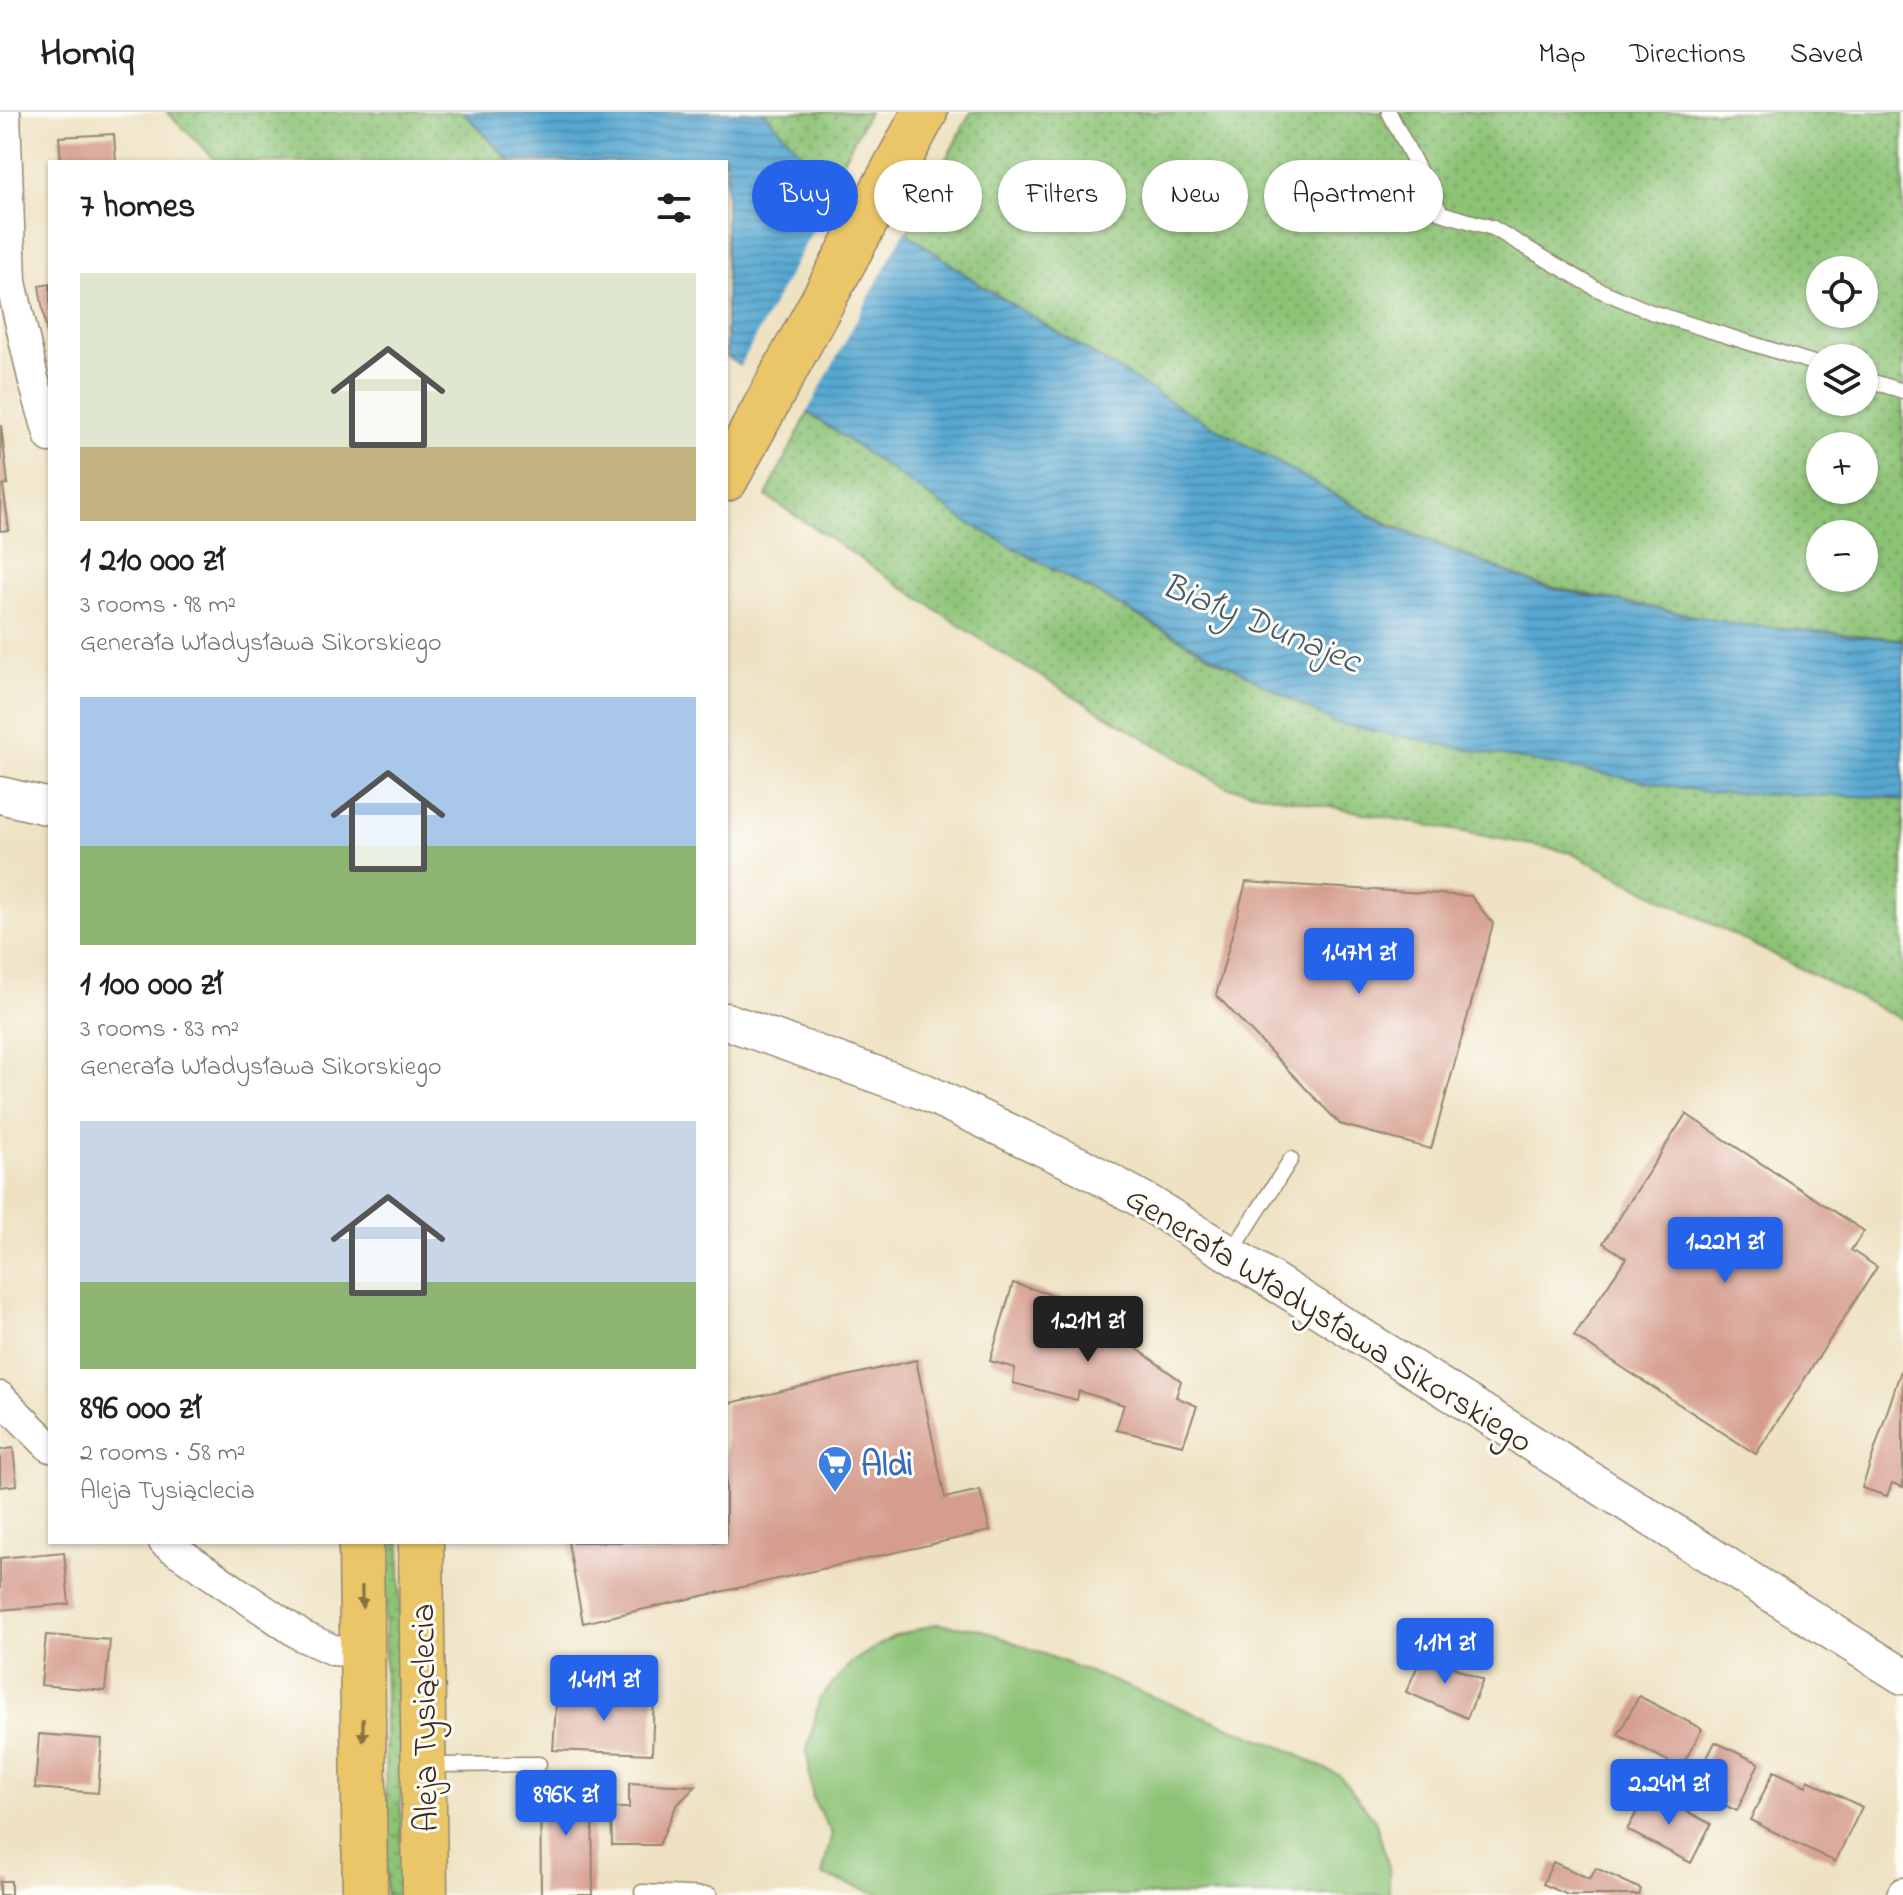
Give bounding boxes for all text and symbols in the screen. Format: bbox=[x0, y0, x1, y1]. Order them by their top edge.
text: Homiq bbox=[40, 27, 134, 83]
text: Map bbox=[1538, 35, 1586, 76]
text: Directions bbox=[1630, 35, 1746, 76]
text: Saved bbox=[1790, 35, 1863, 76]
chip: Buy bbox=[752, 160, 858, 232]
chip: Rent bbox=[874, 160, 982, 232]
chip: Filters bbox=[998, 160, 1126, 232]
chip: New bbox=[1142, 160, 1248, 232]
chip: Apartment bbox=[1264, 160, 1443, 232]
text: 7 homes bbox=[80, 183, 195, 233]
icon: filters bbox=[652, 186, 696, 230]
map controls bbox=[1806, 256, 1878, 592]
button: locate bbox=[1806, 256, 1878, 328]
icon: home bbox=[316, 325, 460, 469]
button: layers bbox=[1806, 344, 1878, 416]
button: + bbox=[1806, 432, 1878, 504]
button: − bbox=[1806, 520, 1878, 592]
text: 1 210 000 zł bbox=[80, 537, 225, 587]
water label: Biały Dunajec bbox=[1153, 561, 1370, 690]
text: 3 rooms · 98 m² bbox=[80, 587, 236, 625]
text: Generała Władysława Sikorskiego bbox=[80, 625, 441, 663]
icon: home bbox=[316, 749, 460, 893]
pin: 1.47M zł bbox=[1276, 928, 1442, 996]
text: 1.47M zł bbox=[1322, 935, 1396, 973]
text: 1 100 000 zł bbox=[80, 961, 223, 1011]
text: 3 rooms · 83 m² bbox=[80, 1011, 239, 1049]
text: Generała Władysława Sikorskiego bbox=[80, 1049, 441, 1087]
icon: home bbox=[316, 1173, 460, 1317]
street label: Generała Władysława Sikorskiego bbox=[1114, 1175, 1542, 1468]
pin: 1.22M zł bbox=[1642, 1217, 1808, 1285]
text: 1.22M zł bbox=[1686, 1224, 1764, 1262]
pin: 1.21M zł bbox=[1005, 1296, 1171, 1364]
text: 1.21M zł bbox=[1051, 1303, 1125, 1341]
text: 896 000 zł bbox=[80, 1385, 201, 1435]
text: 2 rooms · 58 m² bbox=[80, 1435, 246, 1473]
place label: Aldi bbox=[861, 1442, 913, 1492]
supermarket icon: Aldi bbox=[816, 1444, 854, 1494]
text: Aleja Tysiąclecia bbox=[80, 1473, 255, 1511]
one-way arrow bbox=[356, 1585, 368, 1610]
street label: Aleja Tysiąclecia bbox=[400, 1603, 454, 1833]
pin: 1.1M zł bbox=[1371, 1618, 1519, 1686]
text: 1.1M zł bbox=[1415, 1625, 1475, 1663]
pin: 1.41M zł bbox=[521, 1655, 687, 1723]
text: 1.41M zł bbox=[568, 1662, 640, 1700]
one-way arrow bbox=[357, 1718, 369, 1743]
pin: 2.24M zł bbox=[1586, 1759, 1752, 1827]
text: 2.24M zł bbox=[1629, 1766, 1709, 1804]
pin: 896K zł bbox=[492, 1770, 640, 1838]
text: 896K zł bbox=[534, 1777, 598, 1815]

